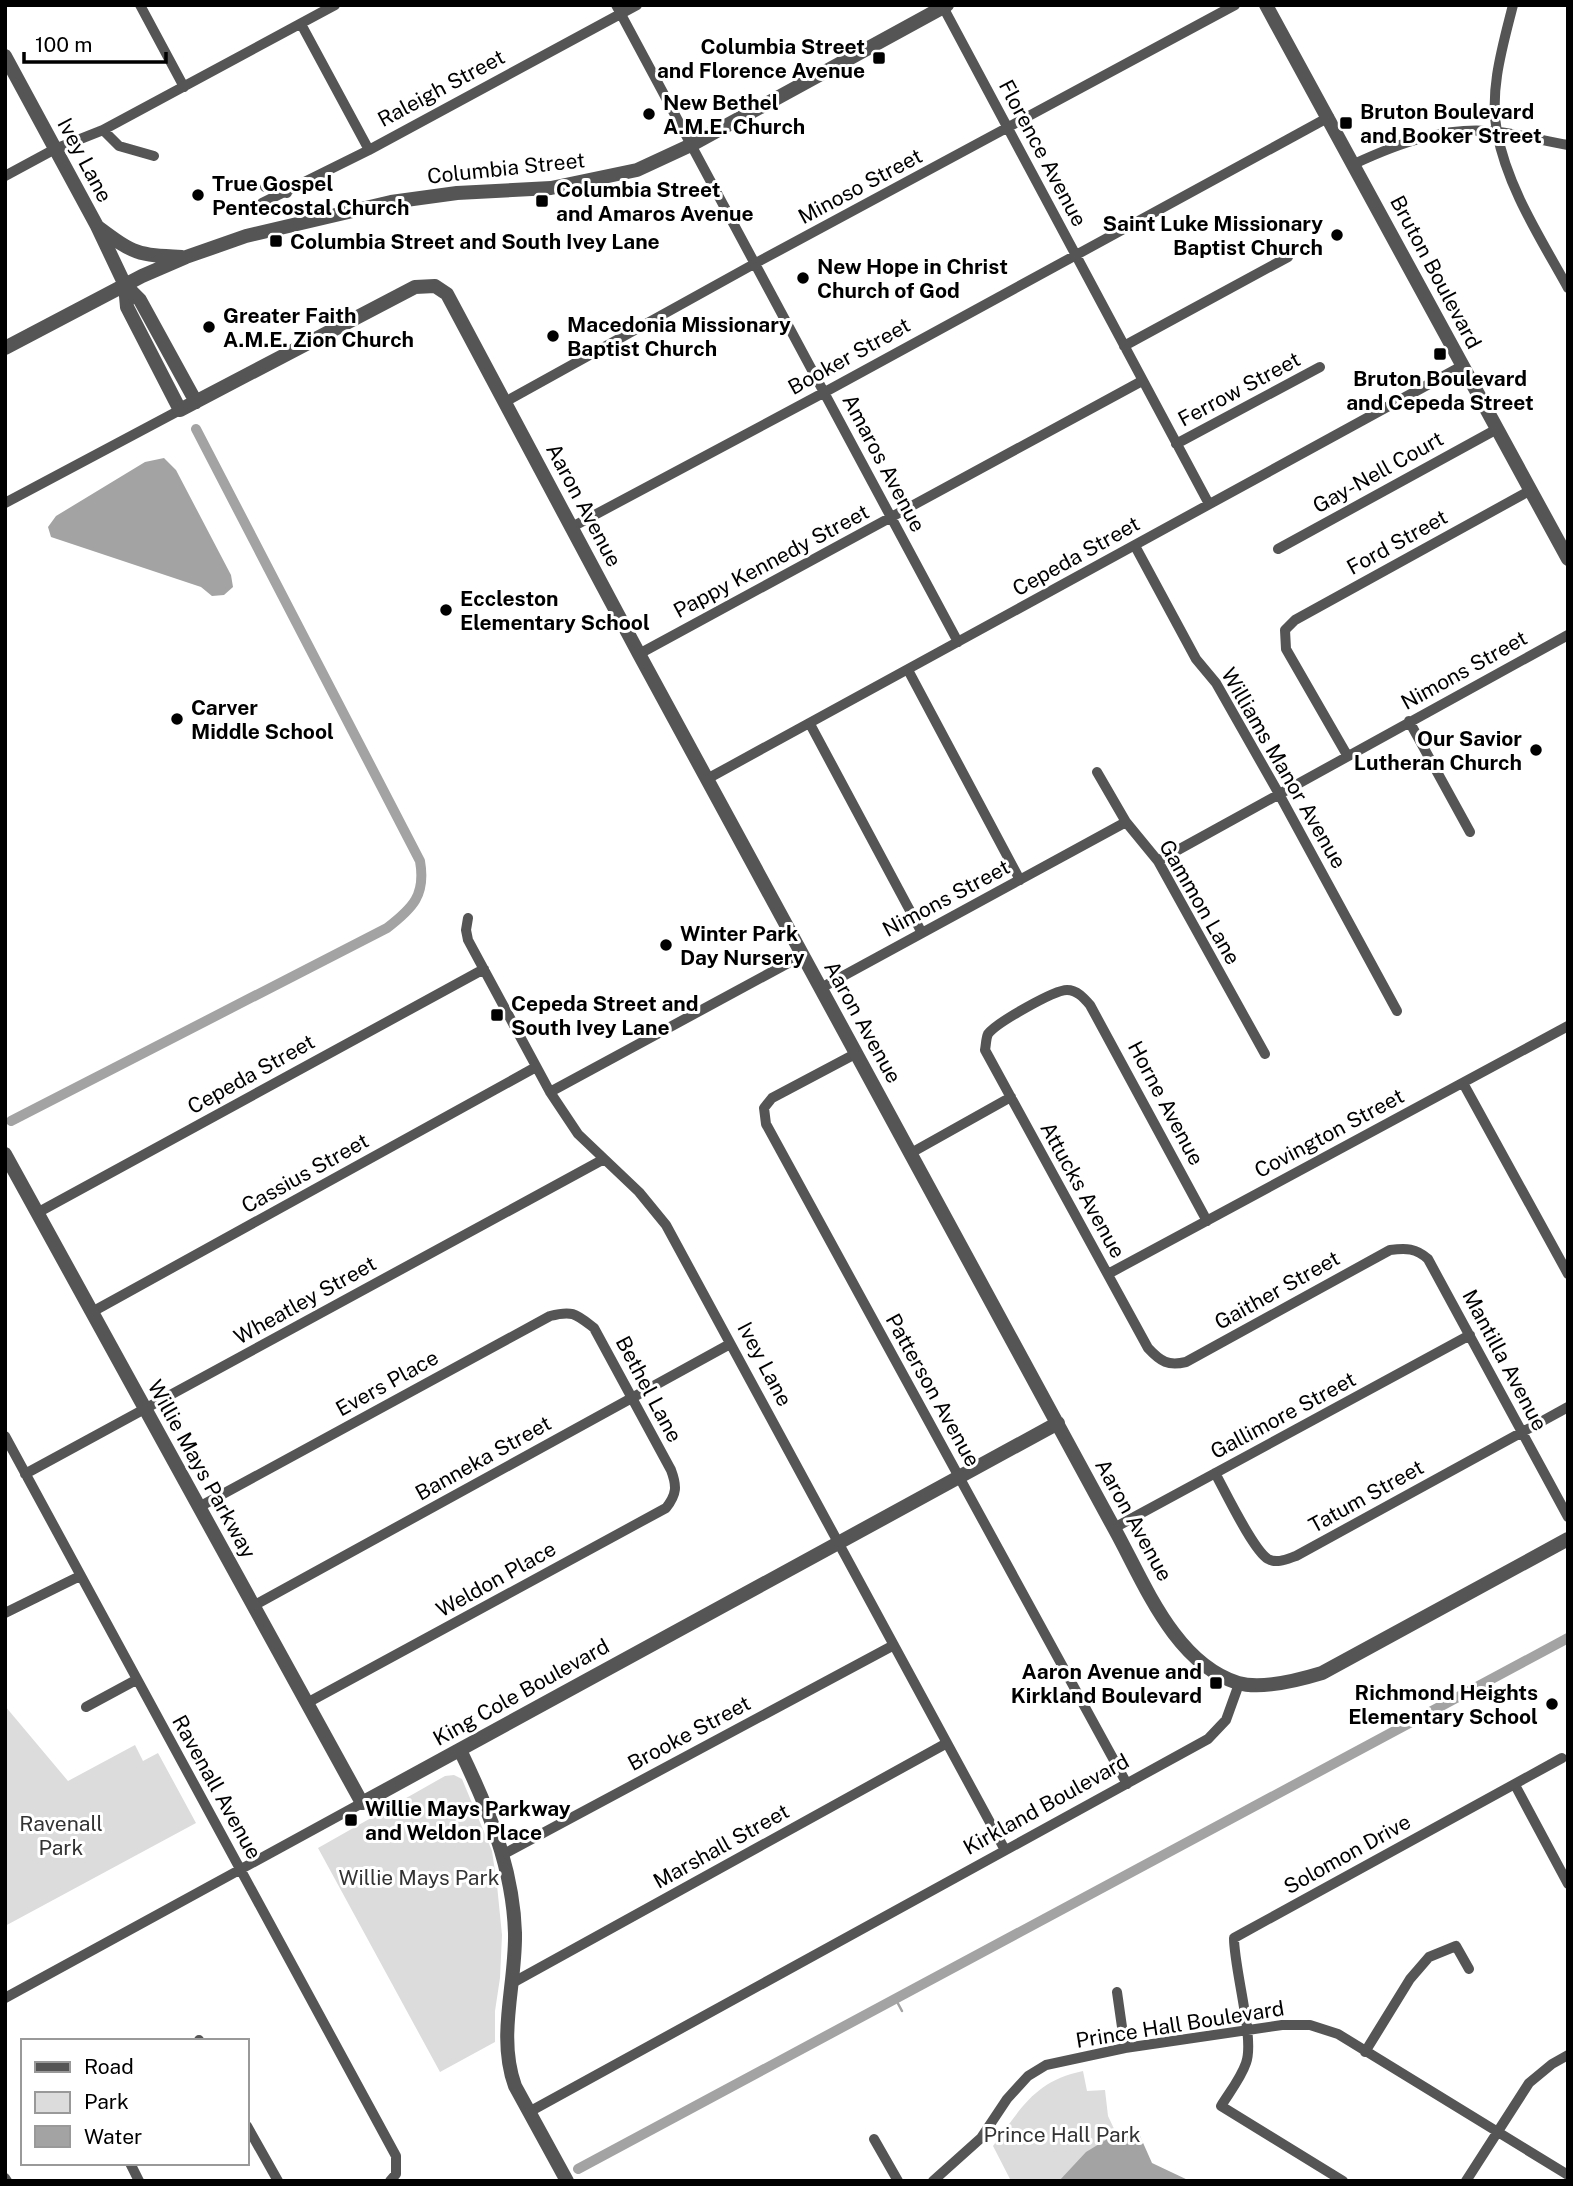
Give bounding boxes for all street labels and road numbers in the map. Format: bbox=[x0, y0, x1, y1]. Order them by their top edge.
street label: Raleigh Street bbox=[373, 44, 509, 132]
street label: Florence Avenue bbox=[994, 75, 1092, 231]
street label: Ivey Lane bbox=[52, 114, 118, 206]
street label: Minoso Street bbox=[794, 143, 926, 229]
street label: Columbia Street bbox=[426, 147, 586, 189]
street label: Bruton Boulevard bbox=[1385, 191, 1487, 353]
street label: Booker Street bbox=[784, 312, 914, 400]
street label: Ferrow Street bbox=[1174, 346, 1304, 432]
street label: Amaros Avenue bbox=[837, 390, 931, 536]
street label: Gay-Nell Court bbox=[1308, 426, 1448, 518]
street label: Aaron Avenue bbox=[541, 439, 627, 571]
street label: Pappy Kennedy Street bbox=[669, 499, 873, 623]
street label: Ford Street bbox=[1342, 504, 1452, 580]
street label: Cepeda Street bbox=[1008, 511, 1144, 601]
street label: Nimons Street bbox=[1397, 625, 1531, 715]
street label: Williams Manor Avenue bbox=[1216, 663, 1352, 873]
street label: Gammon Lane bbox=[1154, 835, 1246, 969]
street label: Nimons Street bbox=[878, 854, 1014, 942]
street label: Aaron Avenue bbox=[819, 957, 907, 1087]
street label: Cepeda Street bbox=[183, 1029, 319, 1119]
street label: Horne Avenue bbox=[1123, 1037, 1209, 1169]
street label: Covington Street bbox=[1250, 1083, 1408, 1183]
street label: Attucks Avenue bbox=[1035, 1118, 1131, 1262]
street label: Cassius Street bbox=[237, 1128, 373, 1218]
street label: Gaither Street bbox=[1210, 1245, 1344, 1335]
street label: Wheatley Street bbox=[230, 1251, 380, 1349]
street label: Mantilla Avenue bbox=[1457, 1285, 1553, 1435]
street label: Patterson Avenue bbox=[881, 1309, 985, 1471]
street label: Ivey Lane bbox=[732, 1318, 798, 1410]
street label: Bethel Lane bbox=[611, 1332, 687, 1446]
street label: Evers Place bbox=[331, 1345, 443, 1421]
street label: Gallimore Street bbox=[1206, 1366, 1360, 1464]
street label: Willie Mays Parkway bbox=[143, 1376, 261, 1562]
street label: Banneka Street bbox=[411, 1410, 555, 1506]
street label: Tatum Street bbox=[1304, 1454, 1428, 1538]
street label: Aaron Avenue bbox=[1090, 1455, 1178, 1585]
street label: Weldon Place bbox=[432, 1536, 560, 1622]
street label: King Cole Boulevard bbox=[429, 1633, 613, 1751]
street label: Brooke Street bbox=[623, 1690, 755, 1776]
street label: Ravenall Avenue bbox=[167, 1711, 267, 1863]
street label: Kirkland Boulevard bbox=[959, 1748, 1133, 1860]
street label: Marshall Street bbox=[649, 1798, 793, 1894]
street label: Solomon Drive bbox=[1279, 1809, 1415, 1899]
street label: Prince Hall Boulevard bbox=[1074, 1995, 1286, 2053]

